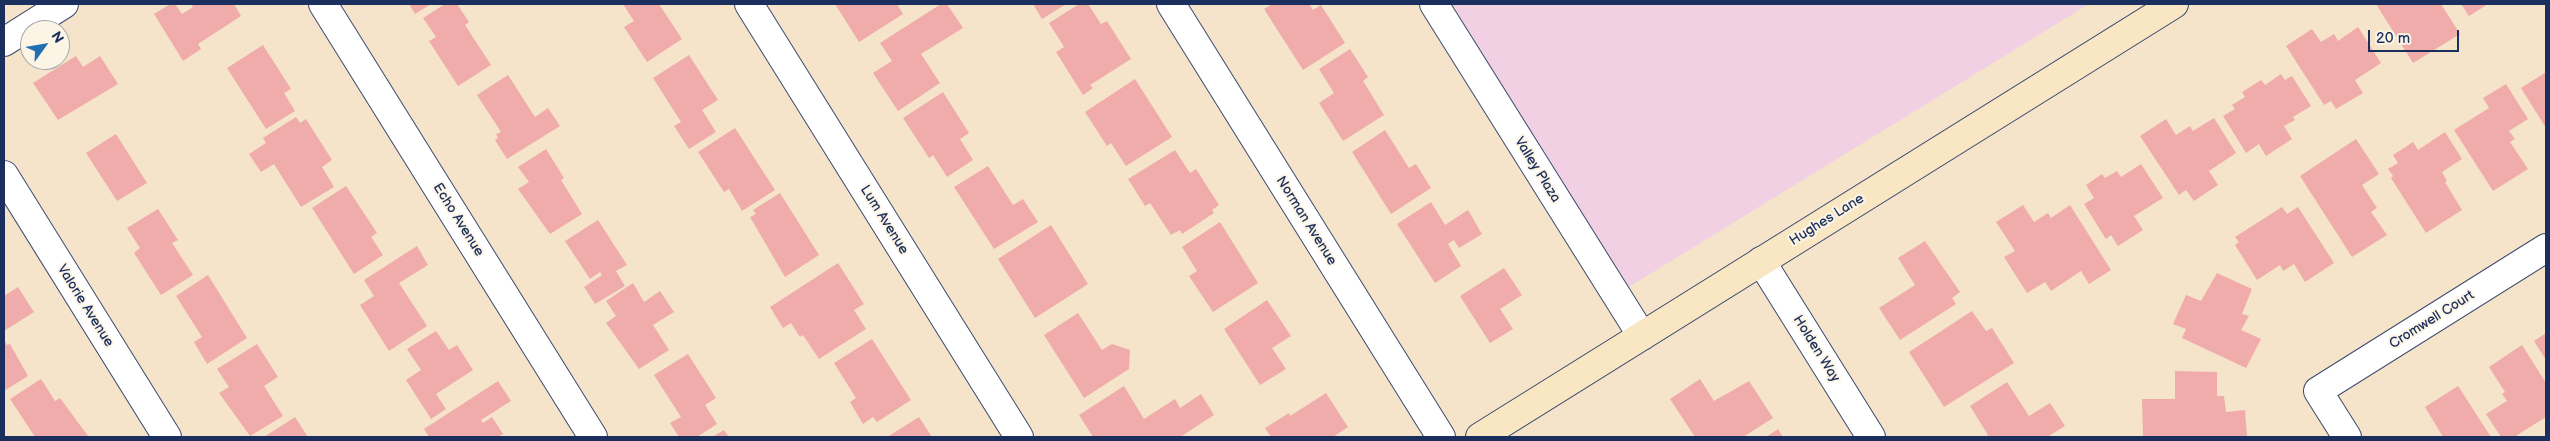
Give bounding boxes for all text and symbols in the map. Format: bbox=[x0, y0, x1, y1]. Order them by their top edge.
north arrow bbox=[20, 20, 70, 70]
scale bar bbox=[2370, 20, 2461, 52]
text: N bbox=[47, 28, 67, 46]
text: 20 m bbox=[2376, 29, 2410, 48]
street label: Valley Plaza bbox=[1510, 134, 1564, 206]
street label: Norman Avenue bbox=[1272, 173, 1340, 269]
street label: Echo Avenue bbox=[429, 180, 487, 260]
street label: Lum Avenue bbox=[856, 182, 912, 258]
street label: Hughes Lane bbox=[1787, 190, 1867, 250]
street label: Valorie Avenue bbox=[53, 262, 117, 350]
street label: Cromwell Court bbox=[2386, 287, 2478, 353]
street label: Holden Way bbox=[1789, 313, 1843, 385]

